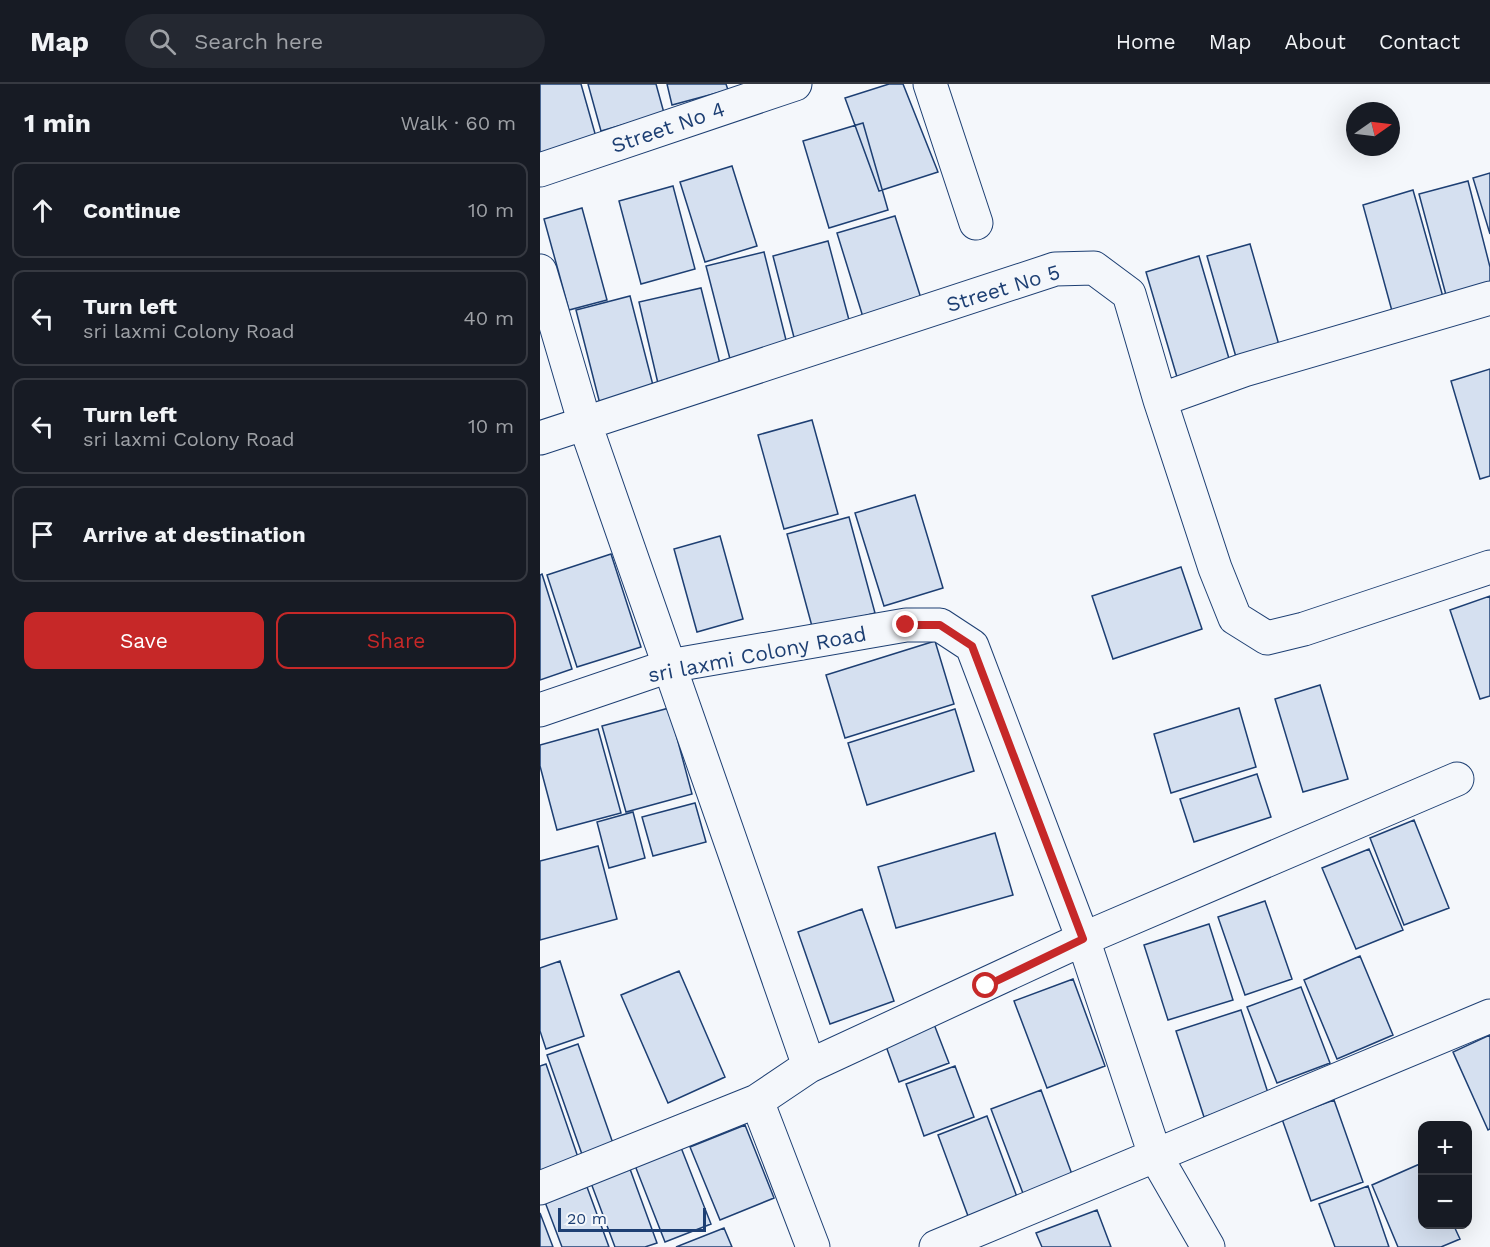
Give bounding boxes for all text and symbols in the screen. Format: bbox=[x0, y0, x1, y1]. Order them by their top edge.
search box bbox=[125, 14, 545, 68]
text: Map bbox=[30, 25, 89, 58]
icon: search bbox=[146, 25, 179, 58]
text: Search here bbox=[194, 29, 323, 54]
text: Home bbox=[1116, 29, 1176, 54]
text: Map bbox=[1209, 29, 1252, 54]
text: About bbox=[1285, 29, 1346, 54]
text: Contact bbox=[1379, 29, 1460, 54]
street label: Street No 4 bbox=[608, 96, 728, 158]
north arrow bbox=[1346, 102, 1400, 156]
text: 1 min bbox=[24, 108, 91, 138]
text: Walk · 60 m bbox=[401, 111, 516, 135]
icon: ahead bbox=[26, 194, 59, 227]
text: Continue bbox=[83, 198, 181, 223]
text: 10 m bbox=[468, 198, 514, 222]
street label: Street No 5 bbox=[943, 259, 1063, 317]
text: Turn left bbox=[83, 294, 177, 319]
icon: left bbox=[26, 302, 59, 335]
text: 40 m bbox=[463, 306, 514, 330]
text: sri laxmi Colony Road bbox=[83, 319, 295, 343]
text: Turn left bbox=[83, 402, 177, 427]
icon: left bbox=[26, 410, 59, 443]
text: 10 m bbox=[468, 414, 514, 438]
text: sri laxmi Colony Road bbox=[83, 427, 295, 451]
icon: arrive bbox=[26, 518, 59, 551]
text: Arrive at destination bbox=[83, 522, 306, 547]
route end bbox=[892, 611, 918, 637]
button: Save bbox=[24, 612, 264, 669]
button: Share bbox=[276, 612, 516, 669]
street label: sri laxmi Colony Road bbox=[646, 621, 868, 687]
route start bbox=[972, 972, 998, 998]
map controls bbox=[1418, 1121, 1472, 1229]
button: + bbox=[1418, 1121, 1472, 1175]
button: − bbox=[1418, 1175, 1472, 1229]
scale bar bbox=[558, 1205, 706, 1232]
text: 20 m bbox=[567, 1209, 607, 1228]

